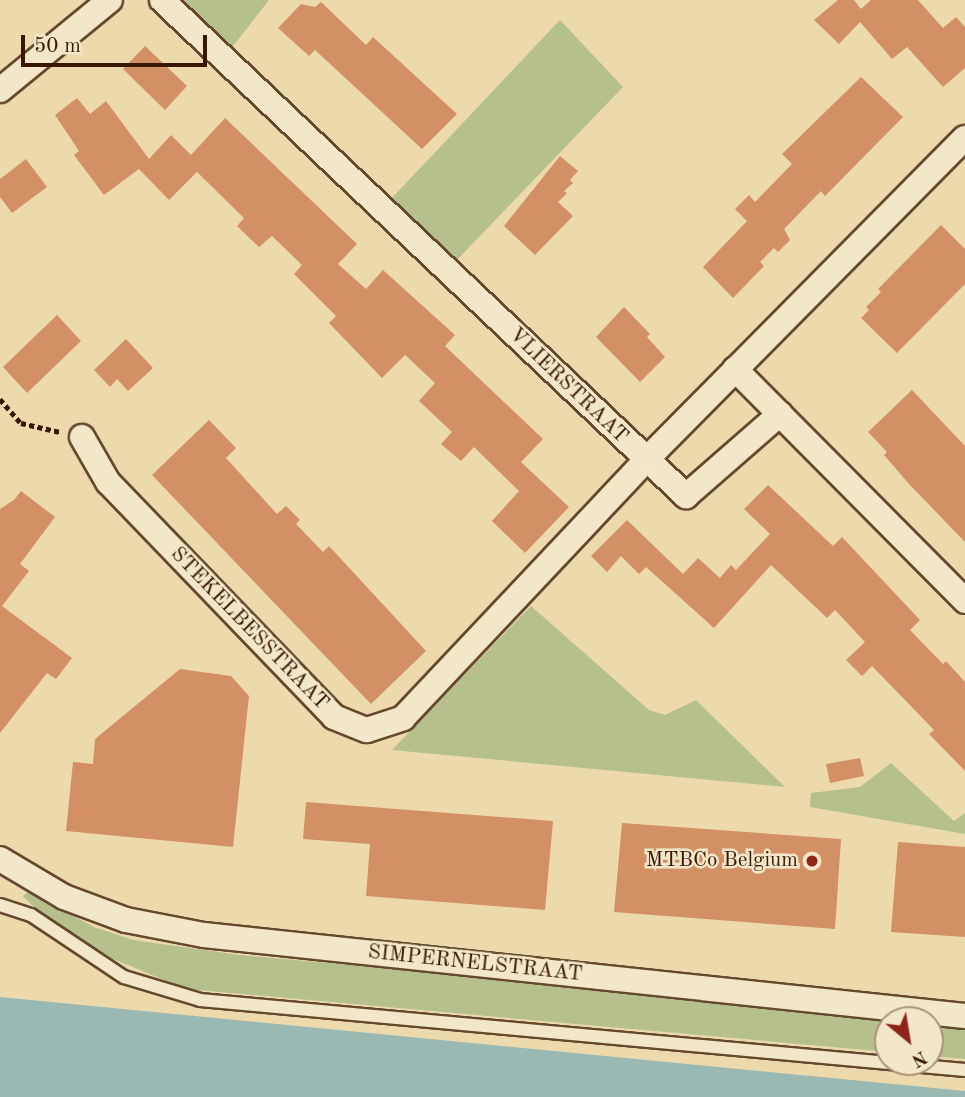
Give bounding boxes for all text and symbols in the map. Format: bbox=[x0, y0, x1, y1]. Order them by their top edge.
scale bar bbox=[24, 21, 210, 65]
text: 50 m bbox=[34, 36, 81, 57]
street label: VLIERSTRAAT bbox=[503, 323, 633, 449]
street label: STEKELBESSTRAAT bbox=[164, 542, 334, 716]
place label: MTBCo Belgium bbox=[646, 848, 798, 874]
marker: MTBCo Belgium bbox=[804, 853, 820, 869]
street label: SIMPERNELSTRAAT bbox=[366, 940, 584, 988]
north arrow bbox=[874, 1006, 944, 1076]
text: N bbox=[908, 1046, 930, 1070]

